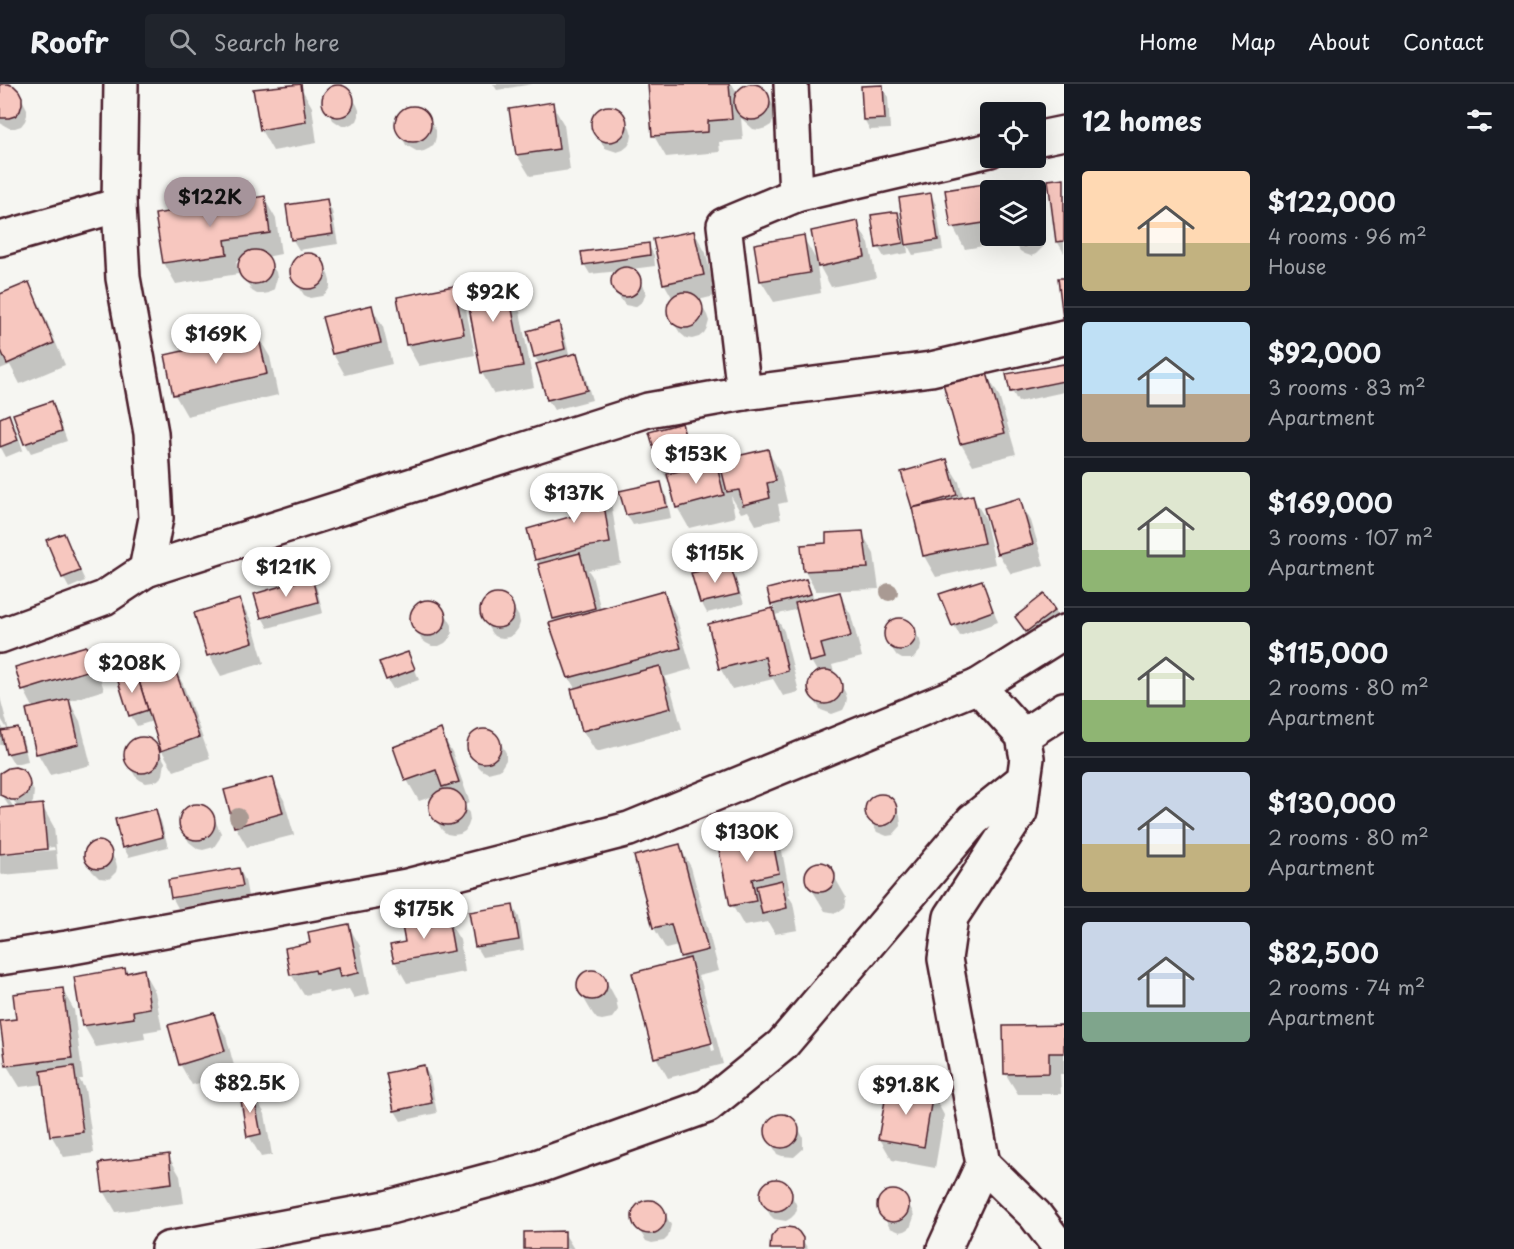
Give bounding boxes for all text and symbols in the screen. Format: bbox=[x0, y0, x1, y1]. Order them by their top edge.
search box bbox=[145, 14, 565, 68]
text: Roofr bbox=[30, 20, 109, 63]
icon: search bbox=[166, 25, 199, 58]
text: Search here bbox=[214, 25, 339, 58]
text: Home bbox=[1139, 25, 1198, 57]
text: Map bbox=[1231, 25, 1276, 57]
text: About bbox=[1309, 25, 1370, 57]
text: Contact bbox=[1403, 25, 1484, 57]
text: 12 homes bbox=[1082, 101, 1202, 140]
map controls bbox=[980, 102, 1046, 246]
button: locate bbox=[980, 102, 1046, 168]
icon: filters bbox=[1463, 104, 1496, 137]
pin: $122K bbox=[168, 177, 252, 228]
button: layers bbox=[980, 180, 1046, 246]
text: $122K bbox=[178, 181, 242, 211]
text: $122,000 bbox=[1268, 182, 1396, 221]
icon: home bbox=[1130, 195, 1202, 267]
text: 4 rooms · 96 m² bbox=[1268, 221, 1427, 251]
text: House bbox=[1268, 251, 1327, 281]
pin: $92K bbox=[457, 272, 529, 323]
text: $92K bbox=[466, 276, 520, 306]
pin: $169K bbox=[174, 314, 258, 365]
text: $169K bbox=[185, 318, 247, 348]
text: $92,000 bbox=[1268, 333, 1381, 372]
icon: home bbox=[1130, 346, 1202, 418]
text: 3 rooms · 83 m² bbox=[1268, 372, 1426, 402]
text: Apartment bbox=[1268, 402, 1375, 432]
pin: $153K bbox=[654, 434, 738, 485]
text: $153K bbox=[665, 438, 727, 468]
pin: $137K bbox=[532, 473, 616, 524]
text: $137K bbox=[544, 477, 604, 507]
text: $169,000 bbox=[1268, 483, 1393, 522]
icon: home bbox=[1130, 496, 1202, 568]
text: 3 rooms · 107 m² bbox=[1268, 522, 1433, 552]
pin: $115K bbox=[673, 533, 757, 584]
text: $115K bbox=[686, 537, 744, 567]
pin: $121K bbox=[244, 547, 328, 598]
text: $121K bbox=[256, 551, 316, 581]
text: Apartment bbox=[1268, 552, 1375, 582]
text: $115,000 bbox=[1268, 633, 1388, 672]
pin: $208K bbox=[90, 643, 174, 694]
icon: home bbox=[1130, 646, 1202, 718]
text: $208K bbox=[98, 647, 166, 677]
text: 2 rooms · 80 m² bbox=[1268, 672, 1429, 702]
text: Apartment bbox=[1268, 702, 1375, 732]
text: $130,000 bbox=[1268, 783, 1396, 822]
icon: home bbox=[1130, 796, 1202, 868]
pin: $130K bbox=[705, 812, 789, 863]
text: $130K bbox=[715, 816, 779, 846]
text: 2 rooms · 80 m² bbox=[1268, 822, 1429, 852]
text: Apartment bbox=[1268, 852, 1375, 882]
pin: $175K bbox=[382, 889, 466, 940]
text: $175K bbox=[394, 893, 454, 923]
text: $82,500 bbox=[1268, 933, 1379, 972]
icon: home bbox=[1130, 946, 1202, 1018]
text: 2 rooms · 74 m² bbox=[1268, 972, 1425, 1002]
text: Apartment bbox=[1268, 1002, 1375, 1032]
pin: $82.5K bbox=[201, 1063, 299, 1114]
pin: $91.8K bbox=[857, 1065, 955, 1116]
text: $82.5K bbox=[214, 1067, 286, 1097]
text: $91.8K bbox=[872, 1069, 940, 1099]

